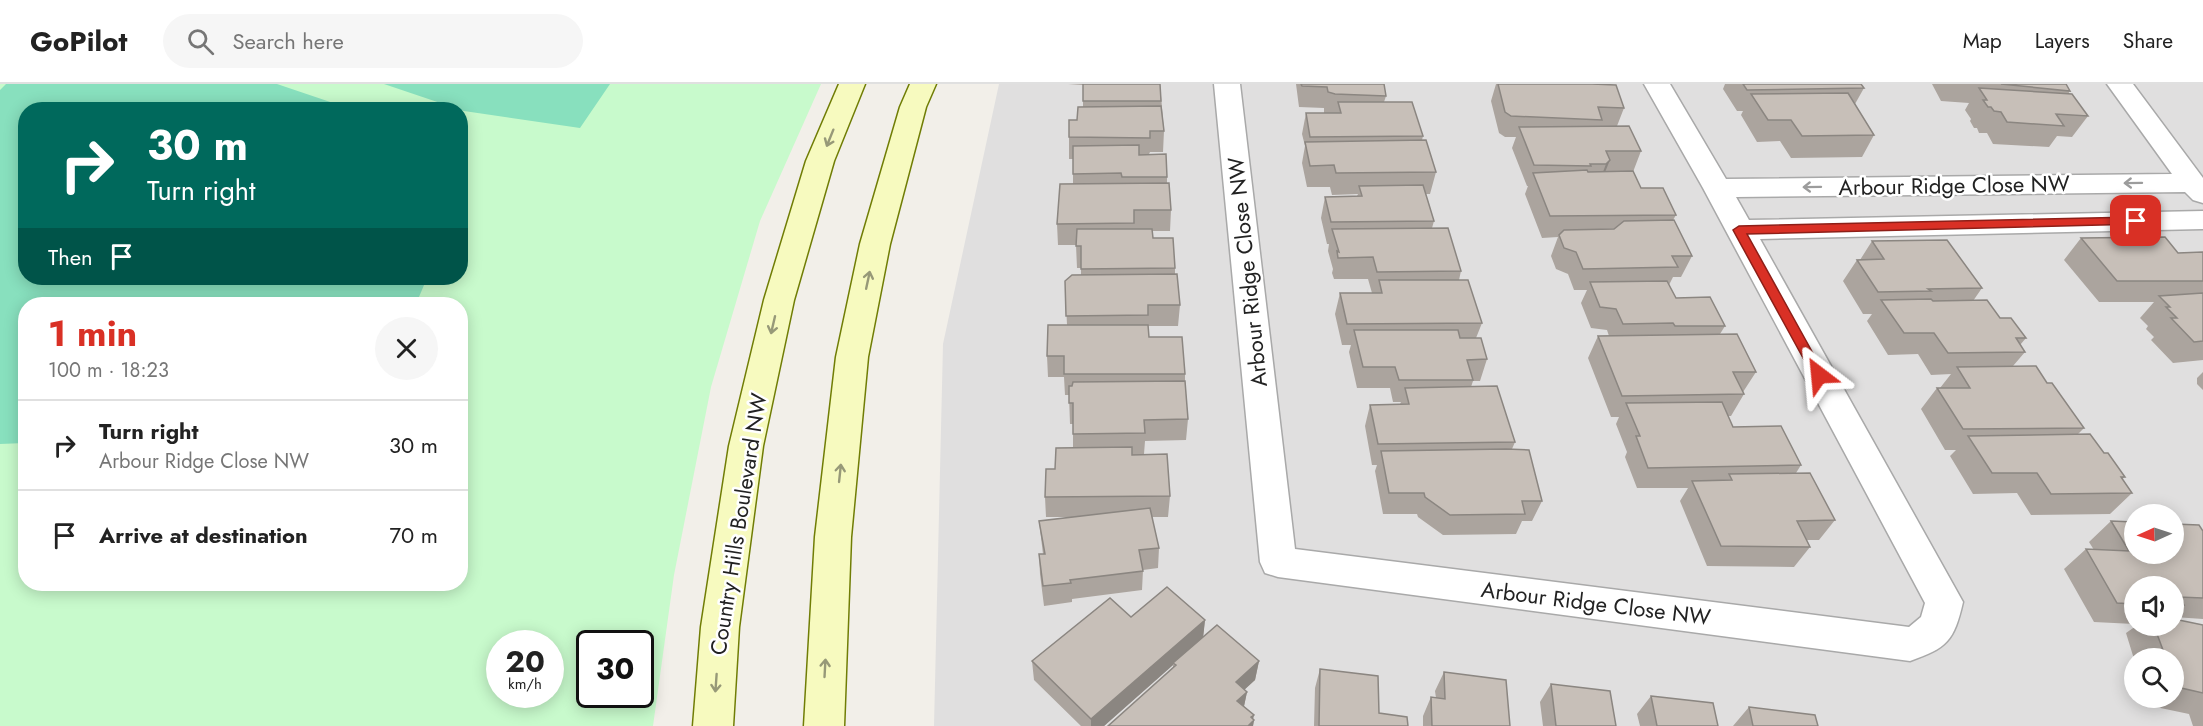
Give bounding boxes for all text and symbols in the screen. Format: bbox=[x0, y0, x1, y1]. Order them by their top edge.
search box bbox=[163, 14, 583, 68]
text: GoPilot bbox=[30, 21, 127, 62]
icon: search bbox=[184, 25, 217, 58]
text: Search here bbox=[232, 25, 344, 57]
text: Map bbox=[1963, 26, 2002, 56]
text: Layers bbox=[2035, 26, 2090, 56]
text: Share bbox=[2123, 26, 2173, 56]
text: 30 m bbox=[147, 115, 248, 176]
icon: right bbox=[48, 126, 126, 204]
one-way arrow bbox=[823, 128, 834, 147]
street label: Arbour Ridge Close NW bbox=[1219, 155, 1275, 389]
street label: Arbour Ridge Close NW bbox=[1838, 167, 2070, 203]
text: Turn right bbox=[147, 171, 255, 210]
one-way arrow bbox=[2124, 177, 2144, 189]
one-way arrow bbox=[1803, 181, 1823, 193]
pin bbox=[2110, 195, 2161, 246]
icon: arrive bbox=[2119, 204, 2152, 237]
icon: arrive bbox=[105, 240, 138, 273]
text: Then bbox=[48, 241, 93, 273]
one-way arrow bbox=[863, 271, 874, 291]
text: 1 min bbox=[48, 307, 137, 359]
one-way arrow bbox=[767, 314, 778, 334]
button: close bbox=[375, 317, 438, 380]
position arrow bbox=[1787, 343, 1851, 407]
text: 100 m · 18:23 bbox=[48, 356, 169, 385]
street label: Country Hills Boulevard NW bbox=[701, 391, 775, 657]
text: Turn right bbox=[99, 415, 199, 447]
icon: right bbox=[48, 429, 81, 462]
text: 30 m bbox=[389, 429, 438, 461]
text: Arbour Ridge Close NW bbox=[99, 447, 309, 476]
one-way arrow bbox=[835, 464, 846, 484]
north arrow bbox=[2124, 504, 2184, 564]
map controls bbox=[2124, 504, 2184, 708]
icon: arrive bbox=[48, 519, 81, 552]
text: Arrive at destination bbox=[99, 519, 308, 551]
text: 70 m bbox=[389, 519, 438, 551]
street label: Arbour Ridge Close NW bbox=[1479, 573, 1713, 633]
button: sound bbox=[2124, 576, 2184, 636]
speed limit sign: 30 bbox=[576, 630, 654, 708]
text: 20 bbox=[505, 640, 545, 683]
button: search bbox=[2124, 648, 2184, 708]
one-way arrow bbox=[820, 658, 831, 678]
one-way arrow bbox=[710, 672, 721, 692]
text: km/h bbox=[508, 673, 542, 695]

